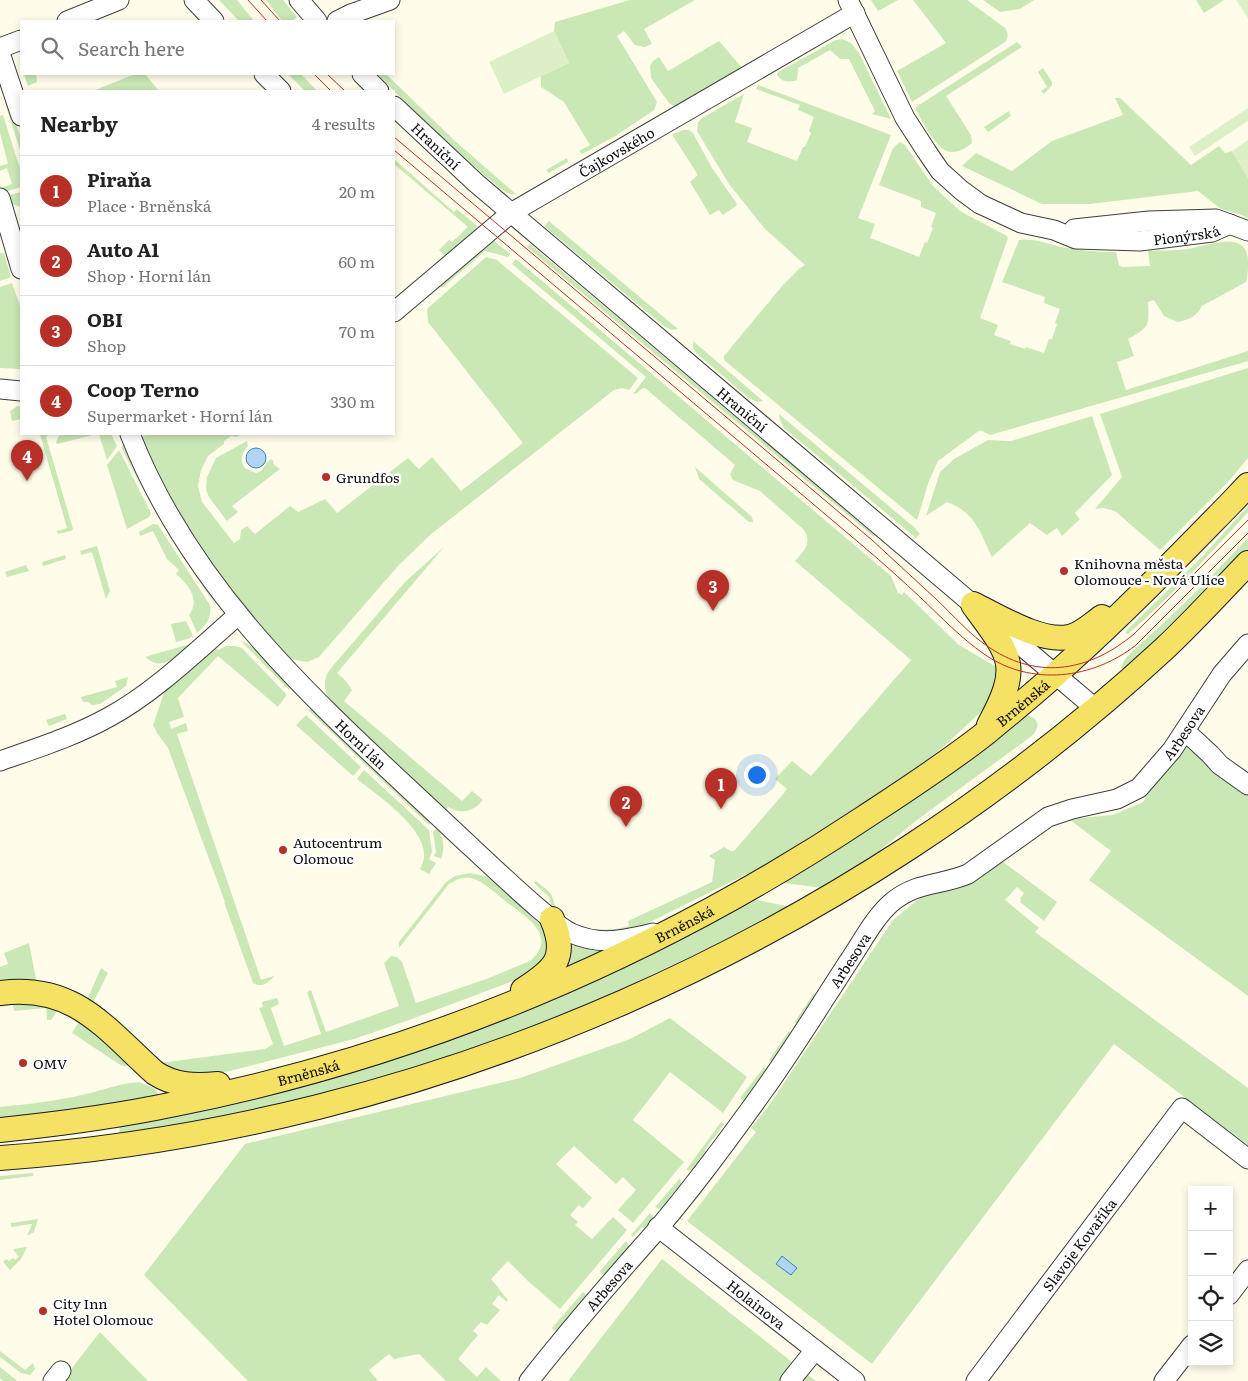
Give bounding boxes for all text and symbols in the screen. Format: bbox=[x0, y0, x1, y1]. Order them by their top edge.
search box bbox=[20, 20, 395, 75]
icon: search bbox=[38, 34, 66, 62]
text: Search here bbox=[78, 34, 185, 62]
text: Nearby bbox=[40, 107, 118, 138]
text: 4 results bbox=[312, 111, 375, 135]
street label: Hraniční bbox=[407, 118, 465, 174]
street label: Čajkovského bbox=[575, 122, 658, 182]
text: Piraňa bbox=[87, 165, 152, 193]
text: 1 bbox=[53, 179, 59, 203]
text: 20 m bbox=[339, 179, 375, 203]
text: Place · Brněnská bbox=[87, 193, 211, 217]
street label: Pionýrská bbox=[1152, 220, 1223, 249]
text: Auto A1 bbox=[87, 235, 159, 263]
text: 2 bbox=[52, 249, 60, 273]
text: 60 m bbox=[338, 249, 375, 273]
text: Shop · Horní lán bbox=[87, 263, 211, 287]
text: OBI bbox=[87, 305, 123, 333]
text: 3 bbox=[52, 319, 60, 343]
text: 70 m bbox=[339, 319, 375, 343]
text: Shop bbox=[87, 333, 126, 357]
text: Coop Terno bbox=[87, 375, 199, 403]
street label: Hraniční bbox=[713, 382, 772, 437]
text: 4 bbox=[51, 389, 61, 413]
text: 330 m bbox=[330, 389, 375, 413]
text: Supermarket · Horní lán bbox=[87, 403, 273, 427]
pin: 4 bbox=[11, 440, 43, 481]
place label: Grundfos bbox=[336, 467, 399, 487]
marker: Grundfos bbox=[320, 471, 332, 483]
place label: Knihovna města Olomouce - Nová Ulice bbox=[1074, 553, 1225, 589]
marker: Knihovna města Olomouce - Nová Ulice bbox=[1058, 565, 1070, 577]
pin: 3 bbox=[697, 570, 729, 611]
street label: Brněnská bbox=[992, 674, 1054, 731]
street label: Arbesova bbox=[1158, 701, 1209, 764]
street label: Horní lán bbox=[331, 714, 392, 773]
your location bbox=[744, 762, 770, 788]
pin: 1 bbox=[705, 768, 737, 809]
pin: 2 bbox=[610, 786, 642, 827]
place label: Autocentrum Olomouc bbox=[293, 832, 383, 868]
marker: Autocentrum Olomouc bbox=[277, 844, 289, 856]
street label: Brněnská bbox=[651, 900, 718, 947]
street label: Arbesova bbox=[825, 928, 875, 991]
place label: OMV bbox=[33, 1053, 68, 1073]
street label: Brněnská bbox=[275, 1054, 342, 1090]
marker: OMV bbox=[17, 1057, 29, 1069]
map controls bbox=[1188, 1186, 1233, 1366]
button: + bbox=[1188, 1186, 1233, 1231]
street label: Slavoje Kovaříka bbox=[1037, 1193, 1121, 1295]
button: − bbox=[1188, 1231, 1233, 1276]
street label: Arbesova bbox=[581, 1255, 637, 1315]
street label: Holainova bbox=[723, 1275, 790, 1333]
button: locate bbox=[1188, 1276, 1233, 1321]
place label: City Inn Hotel Olomouc bbox=[53, 1293, 153, 1329]
marker: City Inn Hotel Olomouc bbox=[37, 1305, 49, 1317]
button: layers bbox=[1188, 1321, 1233, 1366]

